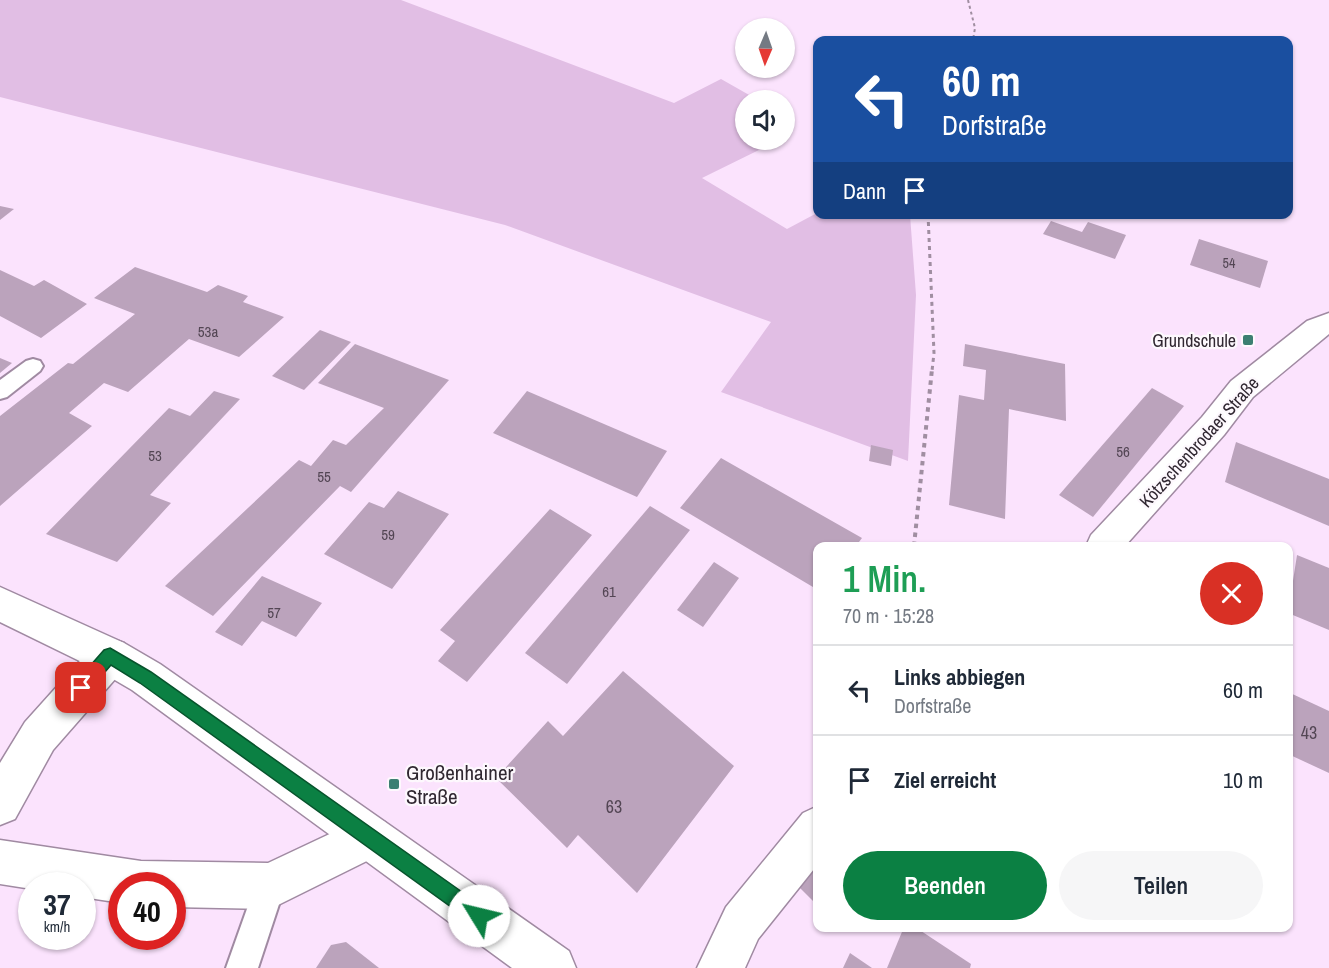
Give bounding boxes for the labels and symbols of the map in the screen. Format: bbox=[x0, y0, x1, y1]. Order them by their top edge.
north arrow bbox=[735, 18, 795, 78]
house number: 54 bbox=[1223, 254, 1236, 272]
house number: 53a bbox=[198, 321, 218, 342]
place label: Grundschule bbox=[1152, 328, 1236, 353]
marker: Grundschule bbox=[1241, 333, 1255, 347]
street label: Kötzschenbrodaer Straße bbox=[1133, 371, 1265, 513]
house number: 56 bbox=[1116, 441, 1130, 462]
house number: 53 bbox=[148, 445, 162, 466]
house number: 55 bbox=[317, 466, 331, 487]
house number: 59 bbox=[381, 524, 395, 545]
house number: 61 bbox=[602, 581, 616, 602]
house number: 57 bbox=[267, 602, 281, 623]
pin bbox=[55, 662, 106, 713]
house number: 43 bbox=[1301, 720, 1317, 745]
place label: Großenhainer Straße bbox=[406, 758, 513, 811]
marker: Großenhainer Straße bbox=[387, 777, 401, 791]
house number: 63 bbox=[606, 794, 622, 819]
speed limit sign: 40 bbox=[108, 872, 186, 950]
position arrow bbox=[447, 884, 511, 948]

